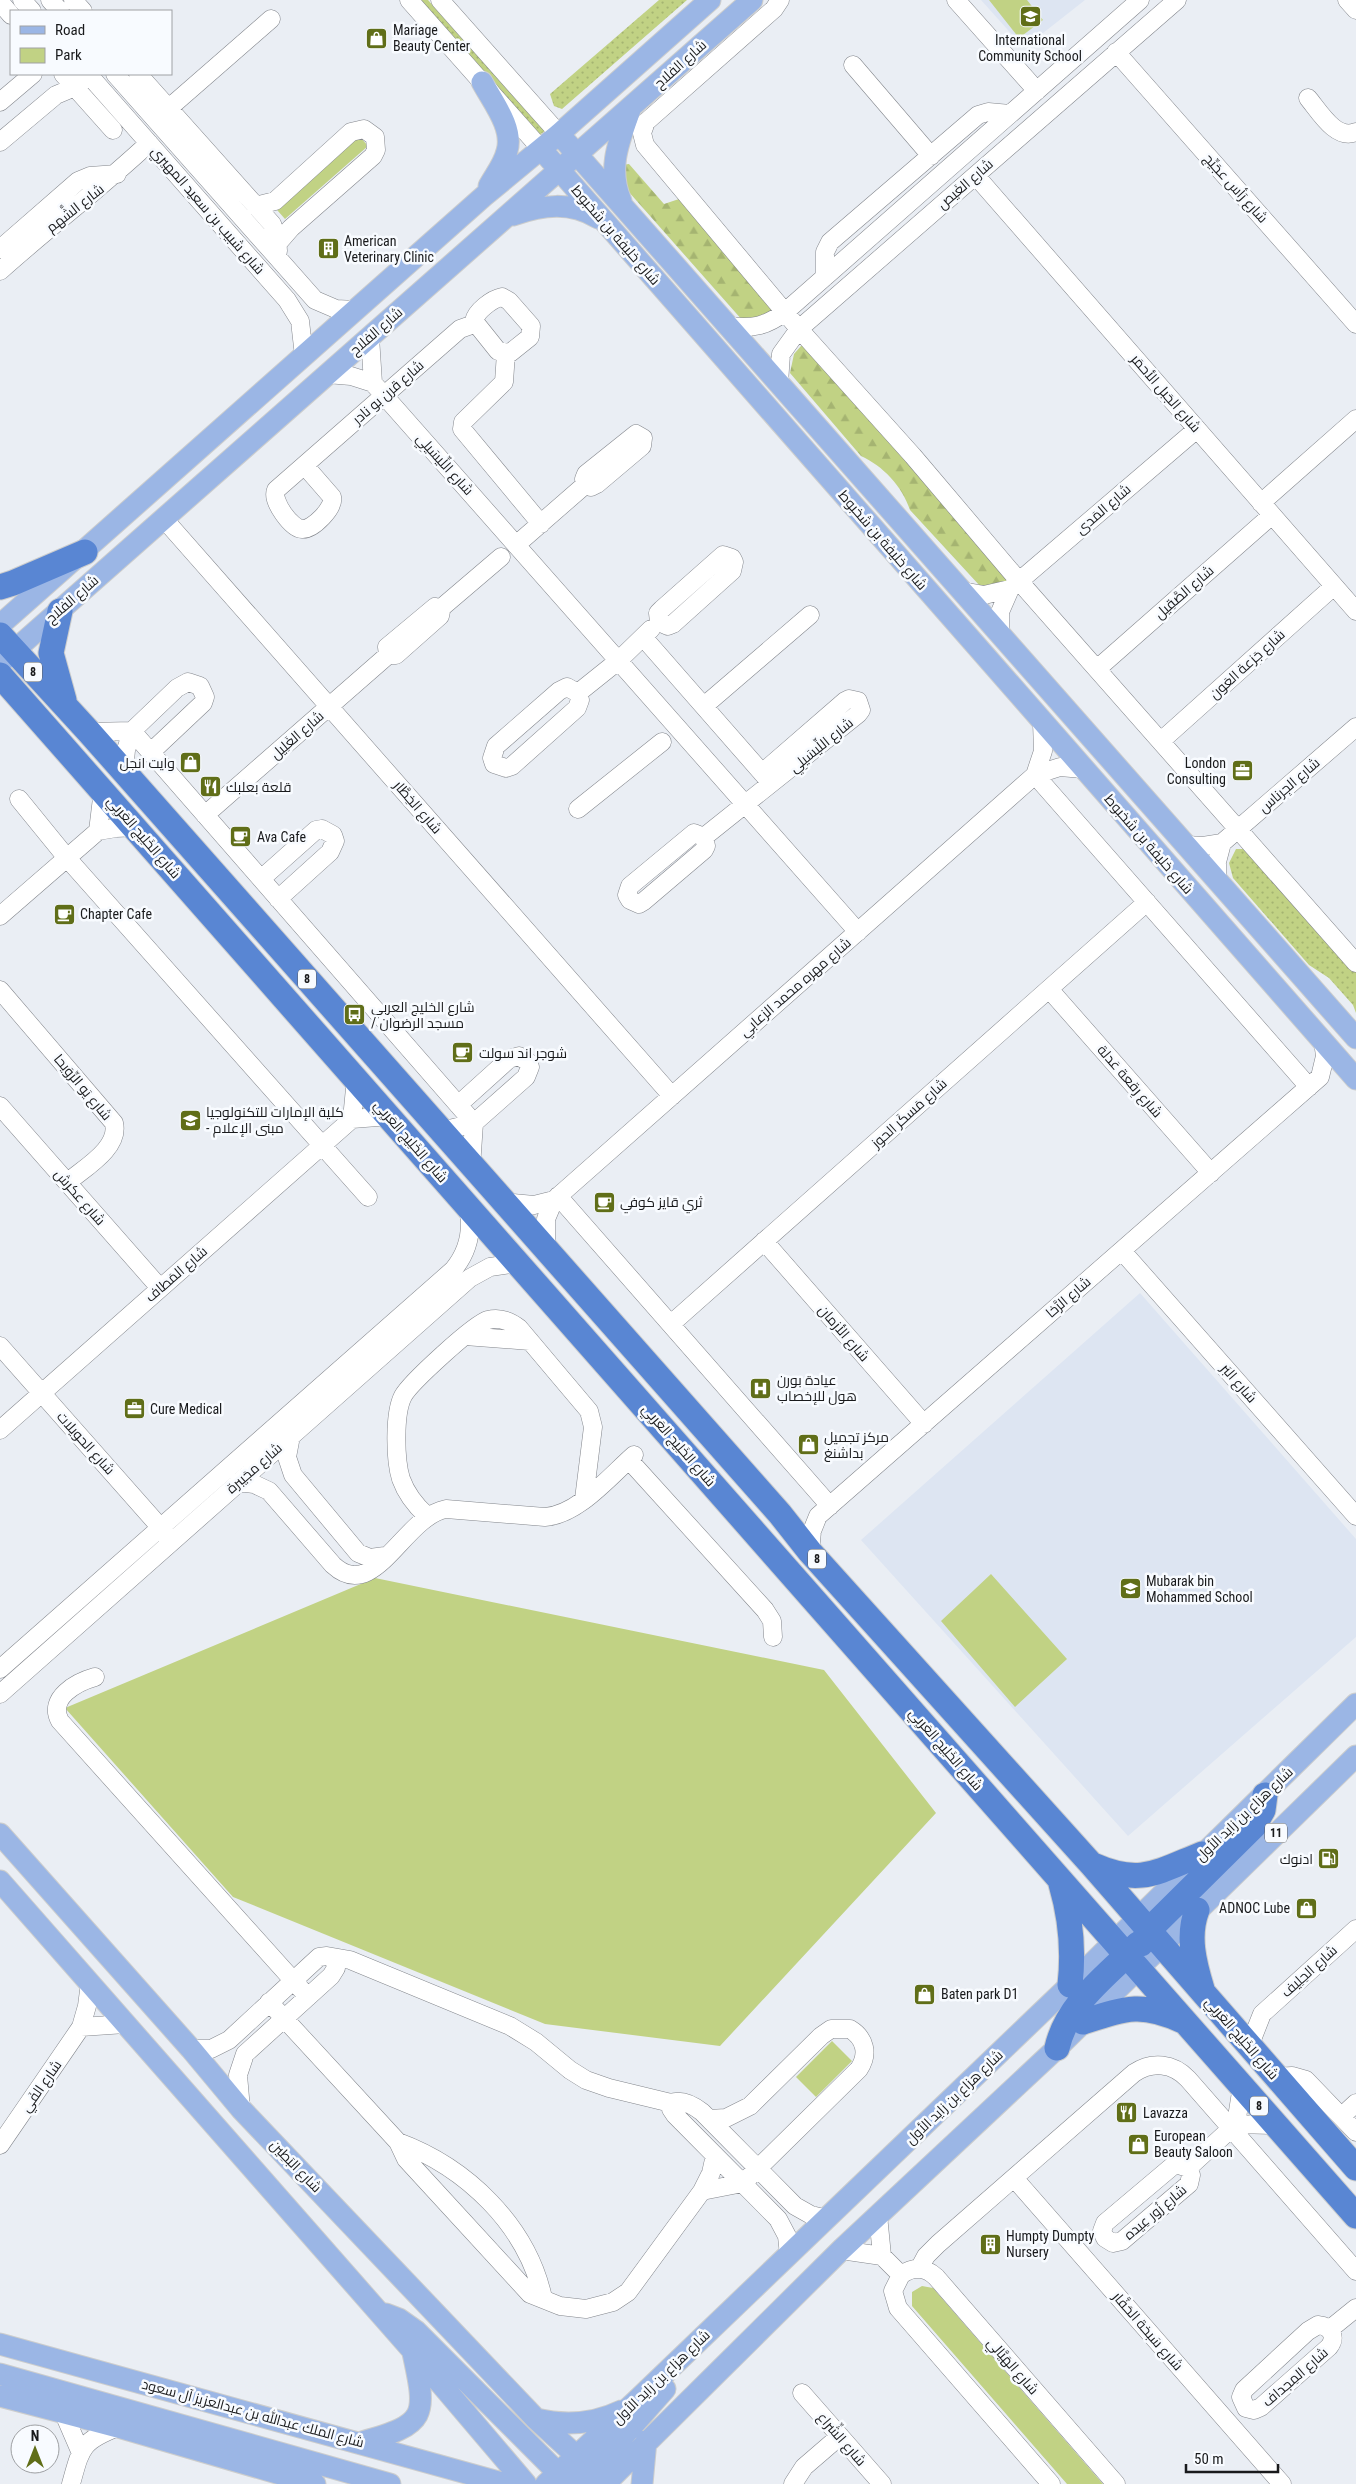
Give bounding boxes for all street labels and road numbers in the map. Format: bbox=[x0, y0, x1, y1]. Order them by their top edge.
street label: شارع الفلاح bbox=[651, 37, 710, 92]
street label: شارع شبيب بن سعيد المهيري bbox=[145, 143, 268, 280]
street label: شارع رَأس عجَيِّج bbox=[1200, 149, 1272, 227]
street label: شارع الغَيص bbox=[934, 156, 997, 213]
street label: شارع الشَّهم bbox=[41, 178, 108, 237]
street label: شارع خليفة بن شخبوط bbox=[568, 182, 664, 289]
street label: شارع الفلاح bbox=[346, 304, 406, 359]
street label: شارع الجَبل الأحمَر bbox=[1126, 350, 1204, 436]
street label: شارع قرن بو نادر bbox=[348, 357, 427, 429]
street label: شارع اللِّيسَيلِي bbox=[410, 429, 478, 501]
street label: شارع المَدى bbox=[1072, 481, 1134, 538]
street label: شارع خليفة بن شخبوط bbox=[835, 487, 931, 594]
street label: شارع الصَّقِيل bbox=[1151, 562, 1217, 623]
street label: شارع الفلاح bbox=[42, 572, 102, 627]
street label: شارع جَزعة العَون bbox=[1206, 626, 1289, 703]
road number: 8 bbox=[24, 662, 42, 682]
street label: شارع الغَلِيل bbox=[267, 708, 327, 763]
street label: شارع اللِّيسَيلِي bbox=[785, 713, 859, 779]
street label: شارع الجِرناس bbox=[1255, 754, 1323, 817]
street label: شارع الخِطَّار bbox=[389, 777, 445, 837]
street label: شارع خليفة بن شخبوط bbox=[1101, 791, 1197, 898]
street label: شارع الخَلِيج العَربِي bbox=[101, 793, 184, 884]
street label: شارع مهره محمد الزعابي bbox=[736, 934, 856, 1043]
road number: 8 bbox=[298, 970, 316, 989]
street label: شارع رِقعة عَدلة bbox=[1093, 1042, 1166, 1122]
street label: شارع يَو الرِّوَيحا bbox=[50, 1051, 115, 1124]
street label: شارع مَسكَر الحوز bbox=[867, 1075, 951, 1152]
street label: شارع الخَلِيج العَربِي bbox=[368, 1097, 451, 1188]
street label: شارع عكرش bbox=[51, 1166, 109, 1229]
street label: شارع المَطاف bbox=[142, 1243, 211, 1306]
street label: شارع الرَّخا bbox=[1042, 1273, 1094, 1322]
street label: شارع الأزمان bbox=[814, 1302, 873, 1365]
street label: شارع البَر bbox=[1216, 1360, 1260, 1406]
street label: شارع الخَلِيج العَربِي bbox=[636, 1401, 719, 1492]
street label: شارع الحويلات bbox=[53, 1408, 118, 1478]
street label: شارع مجَيبرة bbox=[223, 1440, 286, 1497]
road number: 8 bbox=[808, 1550, 826, 1568]
street label: شارع الخَلِيج العَربِي bbox=[903, 1705, 986, 1796]
street label: شارع هزاع بن زايد الأول bbox=[1192, 1764, 1297, 1865]
road number: 11 bbox=[1265, 1824, 1287, 1842]
street label: شارع الحِلِيف bbox=[1278, 1942, 1341, 2001]
street label: شارع الخَلِيج العَربِي bbox=[1199, 1994, 1282, 2085]
street label: شارع هزاع بن زايد الأول bbox=[902, 2047, 1007, 2148]
street label: شارع الفَي bbox=[17, 2057, 68, 2117]
road number: 8 bbox=[1250, 2096, 1268, 2116]
street label: شارع البَطِين bbox=[266, 2137, 325, 2196]
street label: شارع زُور عِيده bbox=[1121, 2181, 1190, 2244]
street label: شارع سَبخة الحَفَّار bbox=[1108, 2287, 1187, 2374]
street label: شارع هزاع بن زايد الأول bbox=[609, 2327, 714, 2428]
street label: شارع الهَيَّالي bbox=[981, 2334, 1042, 2400]
street label: شارع المِجداف bbox=[1259, 2344, 1332, 2411]
street label: شارع الملك عبدالله بن عبدالعزيز آل سعود bbox=[140, 2375, 366, 2451]
street label: شارع الشِّراع bbox=[814, 2407, 872, 2470]

